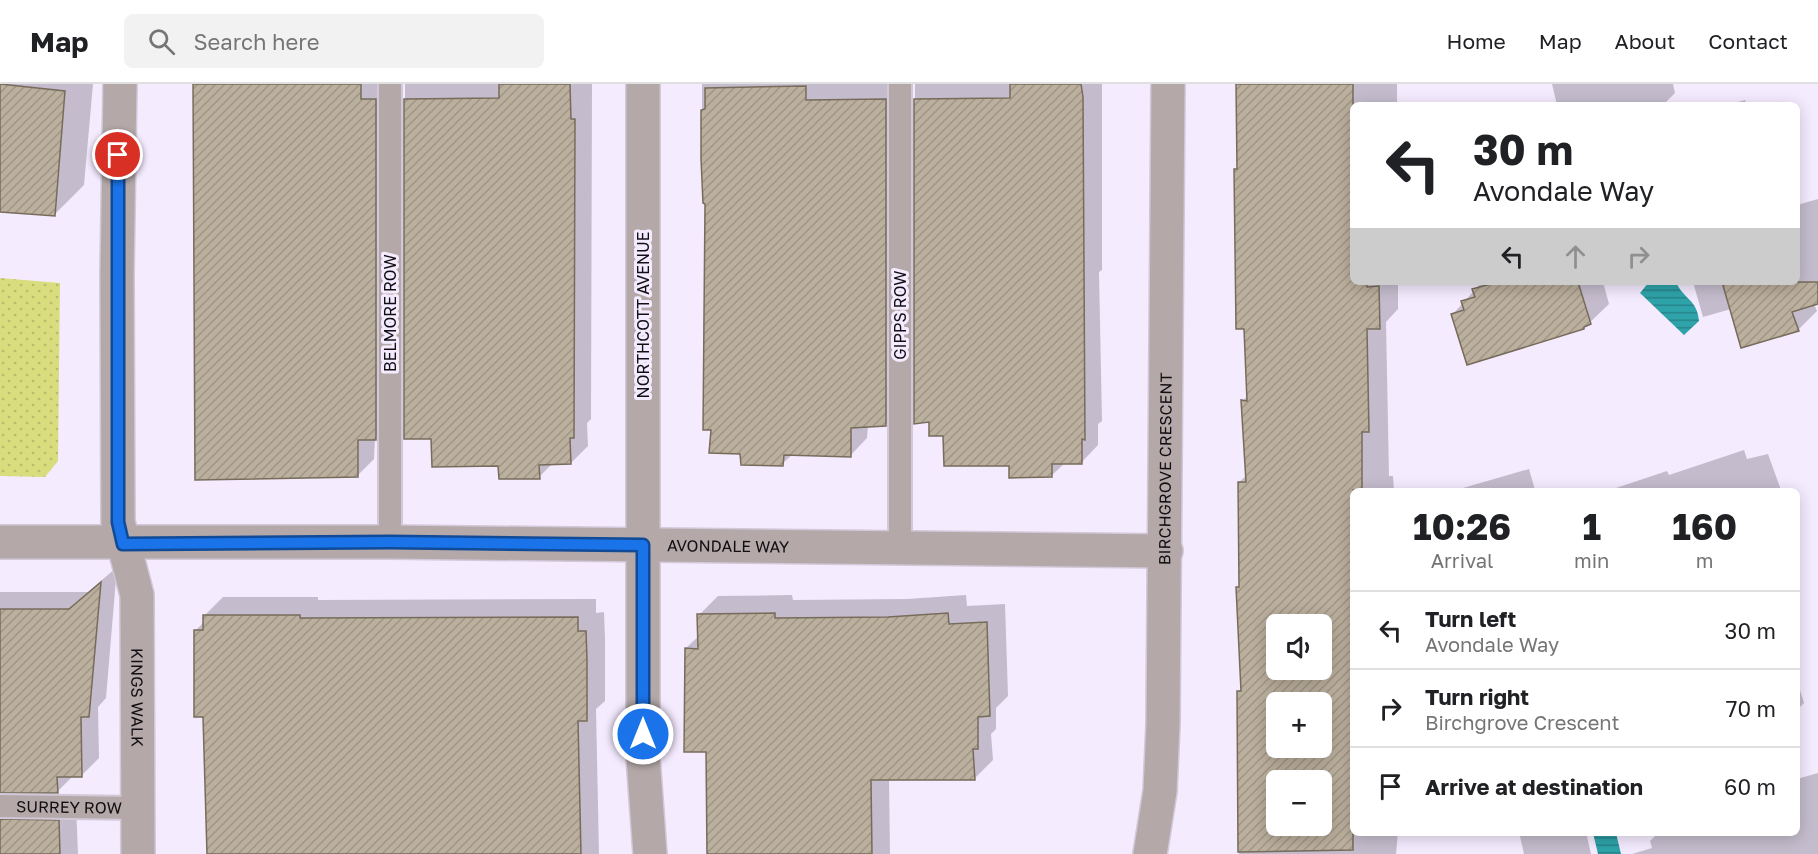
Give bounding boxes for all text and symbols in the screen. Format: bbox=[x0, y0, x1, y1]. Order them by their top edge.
search box bbox=[124, 14, 544, 68]
text: Map bbox=[30, 25, 88, 58]
icon: search bbox=[145, 25, 178, 58]
text: Search here bbox=[193, 28, 319, 55]
text: Home bbox=[1446, 28, 1506, 54]
text: Map bbox=[1539, 28, 1582, 54]
text: About bbox=[1615, 28, 1675, 54]
text: Contact bbox=[1708, 28, 1788, 54]
text: 30 m bbox=[1473, 124, 1573, 174]
icon: left bbox=[1374, 126, 1452, 204]
pin bbox=[92, 129, 143, 180]
icon: arrive bbox=[101, 138, 134, 171]
text: Avondale Way bbox=[1473, 175, 1654, 207]
street label: NORTHCOTT AVENUE bbox=[633, 231, 653, 399]
icon: left bbox=[1496, 240, 1529, 273]
icon: ahead bbox=[1559, 240, 1592, 273]
icon: right bbox=[1622, 240, 1655, 273]
street label: BELMORE ROW bbox=[380, 254, 400, 372]
street label: GIPPS ROW bbox=[890, 270, 910, 360]
street label: BIRCHGROVE CRESCENT bbox=[1154, 372, 1176, 565]
text: 10:26 bbox=[1413, 505, 1511, 548]
text: 1 bbox=[1582, 505, 1601, 548]
text: 160 bbox=[1672, 505, 1737, 548]
street label: AVONDALE WAY bbox=[667, 535, 790, 557]
text: Arrival bbox=[1431, 548, 1493, 572]
text: min bbox=[1574, 548, 1609, 572]
text: m bbox=[1696, 548, 1714, 572]
text: Turn left bbox=[1425, 605, 1516, 632]
map controls bbox=[1266, 614, 1332, 836]
button: sound bbox=[1266, 614, 1332, 680]
icon: left bbox=[1374, 614, 1407, 647]
text: 30 m bbox=[1725, 617, 1776, 644]
text: Avondale Way bbox=[1425, 632, 1559, 656]
street label: KINGS WALK bbox=[127, 648, 148, 747]
text: Turn right bbox=[1425, 683, 1529, 710]
button: + bbox=[1266, 692, 1332, 758]
icon: right bbox=[1374, 692, 1407, 725]
text: 70 m bbox=[1726, 695, 1776, 722]
position arrow bbox=[611, 702, 675, 766]
text: Birchgrove Crescent bbox=[1425, 710, 1619, 734]
button: − bbox=[1266, 770, 1332, 836]
icon: arrive bbox=[1374, 770, 1407, 803]
text: Arrive at destination bbox=[1425, 773, 1643, 800]
text: 60 m bbox=[1724, 773, 1776, 800]
street label: SURREY ROW bbox=[16, 796, 122, 818]

